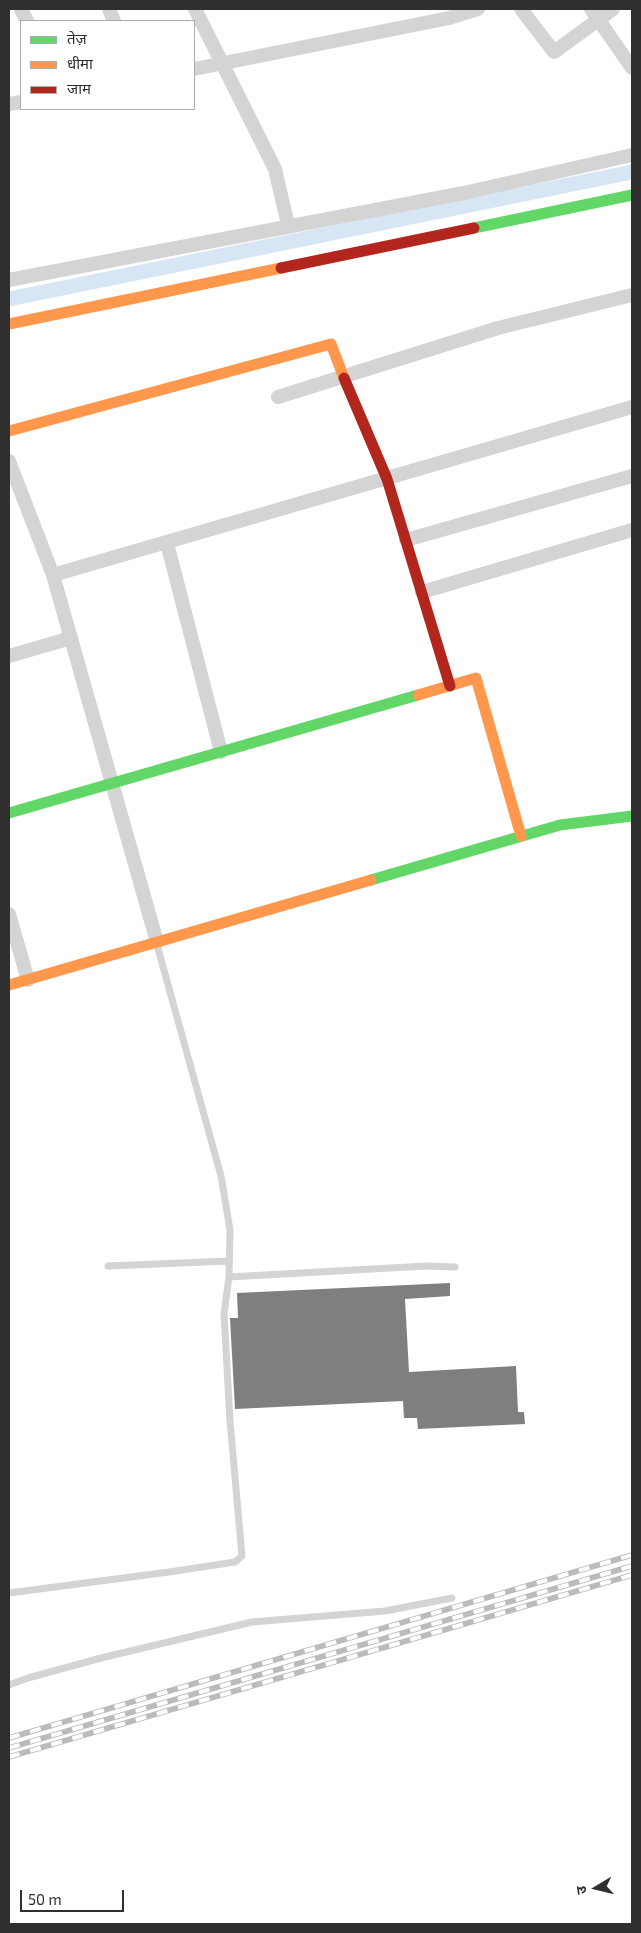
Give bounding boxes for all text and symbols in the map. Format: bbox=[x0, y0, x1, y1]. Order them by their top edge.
legend bbox=[20, 20, 195, 110]
text: तेज़ bbox=[67, 29, 87, 47]
text: धीमा bbox=[67, 54, 93, 72]
text: जाम bbox=[67, 79, 91, 97]
north arrow bbox=[571, 1863, 621, 1913]
scale bar bbox=[22, 1880, 126, 1912]
text: उ bbox=[572, 1885, 590, 1896]
text: 50 m bbox=[28, 1890, 62, 1908]

